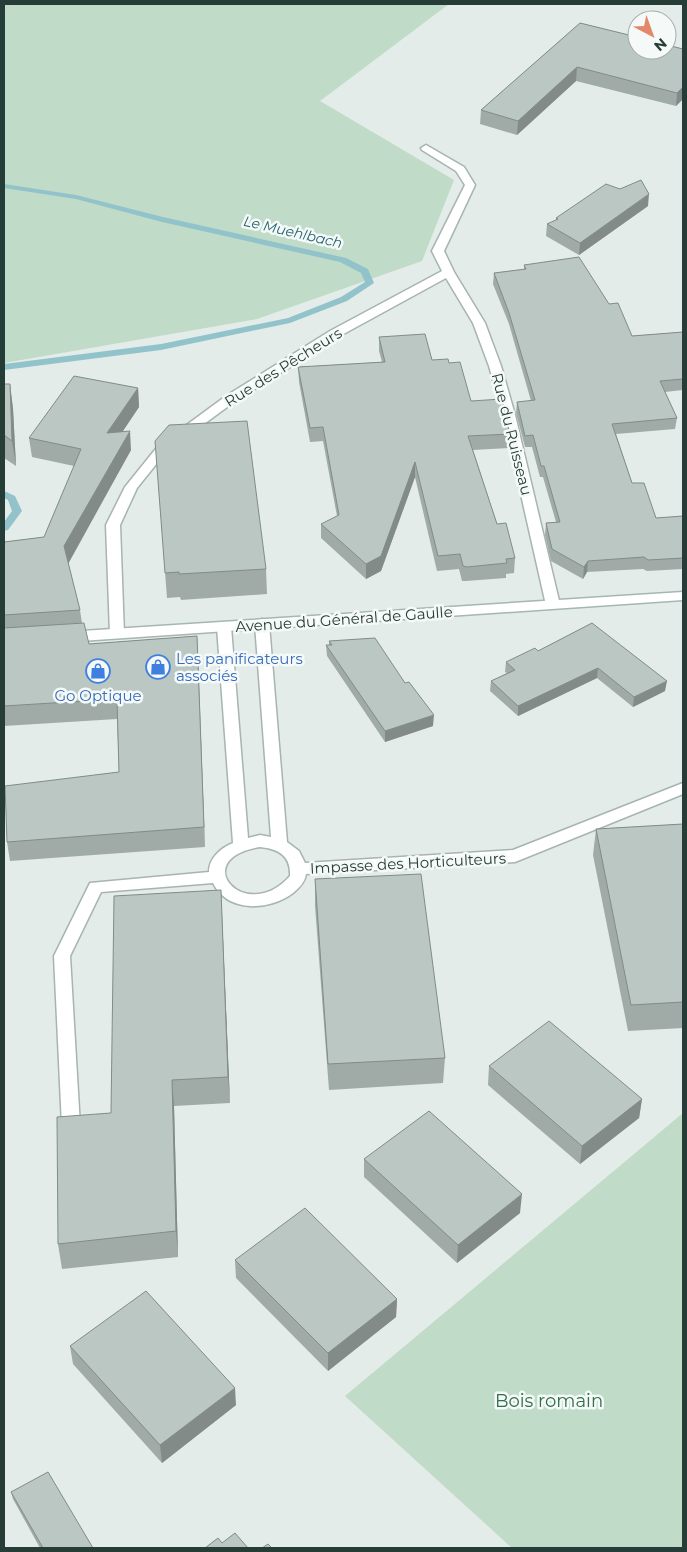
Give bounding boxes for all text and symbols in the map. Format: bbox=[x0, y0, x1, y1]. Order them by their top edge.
north arrow bbox=[627, 10, 677, 60]
text: N bbox=[650, 34, 671, 55]
water label: Le Muehlbach bbox=[242, 212, 344, 252]
street label: Rue des Pêcheurs bbox=[221, 323, 345, 411]
street label: Rue du Ruisseau bbox=[488, 371, 536, 497]
street label: Avenue du Général de Gaulle bbox=[235, 602, 453, 636]
place label: Les panificateurs associés bbox=[176, 649, 303, 685]
shop icon: Les panificateurs associés bbox=[145, 654, 171, 680]
shop icon: Go Optique bbox=[85, 658, 111, 684]
place label: Go Optique bbox=[54, 686, 142, 705]
street label: Impasse des Horticulteurs bbox=[310, 848, 506, 878]
park label: Bois romain bbox=[495, 1390, 603, 1412]

